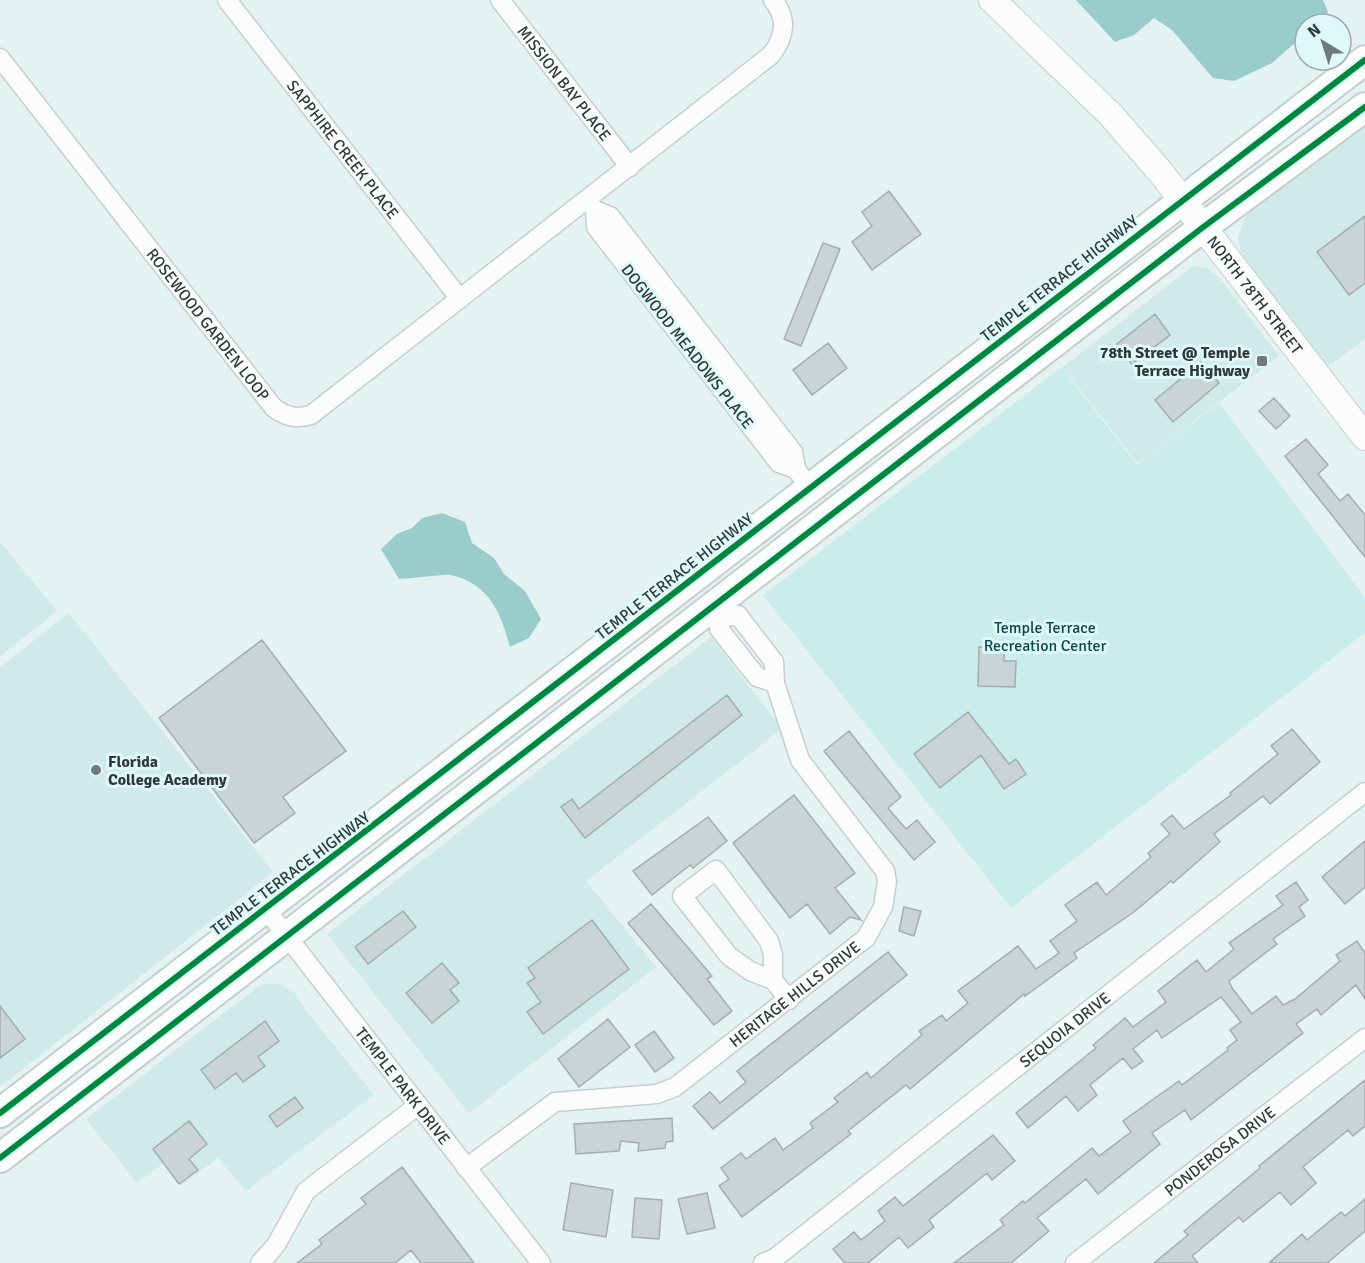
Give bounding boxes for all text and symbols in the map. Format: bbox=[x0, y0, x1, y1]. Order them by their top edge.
north arrow bbox=[1293, 12, 1353, 72]
text: N bbox=[1304, 20, 1325, 42]
street label: MISSION BAY PLACE bbox=[513, 22, 615, 145]
street label: SAPPHIRE CREEK PLACE bbox=[282, 76, 403, 223]
street label: TEMPLE TERRACE HIGHWAY bbox=[977, 211, 1142, 347]
street label: NORTH 78TH STREET bbox=[1202, 232, 1307, 359]
street label: ROSEWOOD GARDEN LOOP bbox=[142, 245, 273, 405]
street label: DOGWOOD MEADOWS PLACE bbox=[617, 260, 758, 433]
place label: 78th Street @ Temple Terrace Highway bbox=[1100, 343, 1250, 381]
marker: 78th Street @ Temple Terrace Highway bbox=[1255, 354, 1269, 368]
street label: TEMPLE TERRACE HIGHWAY bbox=[592, 509, 757, 645]
park label: Temple Terrace Recreation Center bbox=[984, 618, 1106, 656]
place label: Florida College Academy bbox=[108, 752, 227, 790]
marker: Florida College Academy bbox=[89, 763, 103, 777]
street label: TEMPLE TERRACE HIGHWAY bbox=[207, 807, 374, 940]
street label: HERITAGE HILLS DRIVE bbox=[726, 937, 865, 1052]
street label: SEQUOIA DRIVE bbox=[1016, 988, 1115, 1072]
street label: TEMPLE PARK DRIVE bbox=[350, 1024, 454, 1149]
street label: PONDEROSA DRIVE bbox=[1161, 1102, 1280, 1201]

